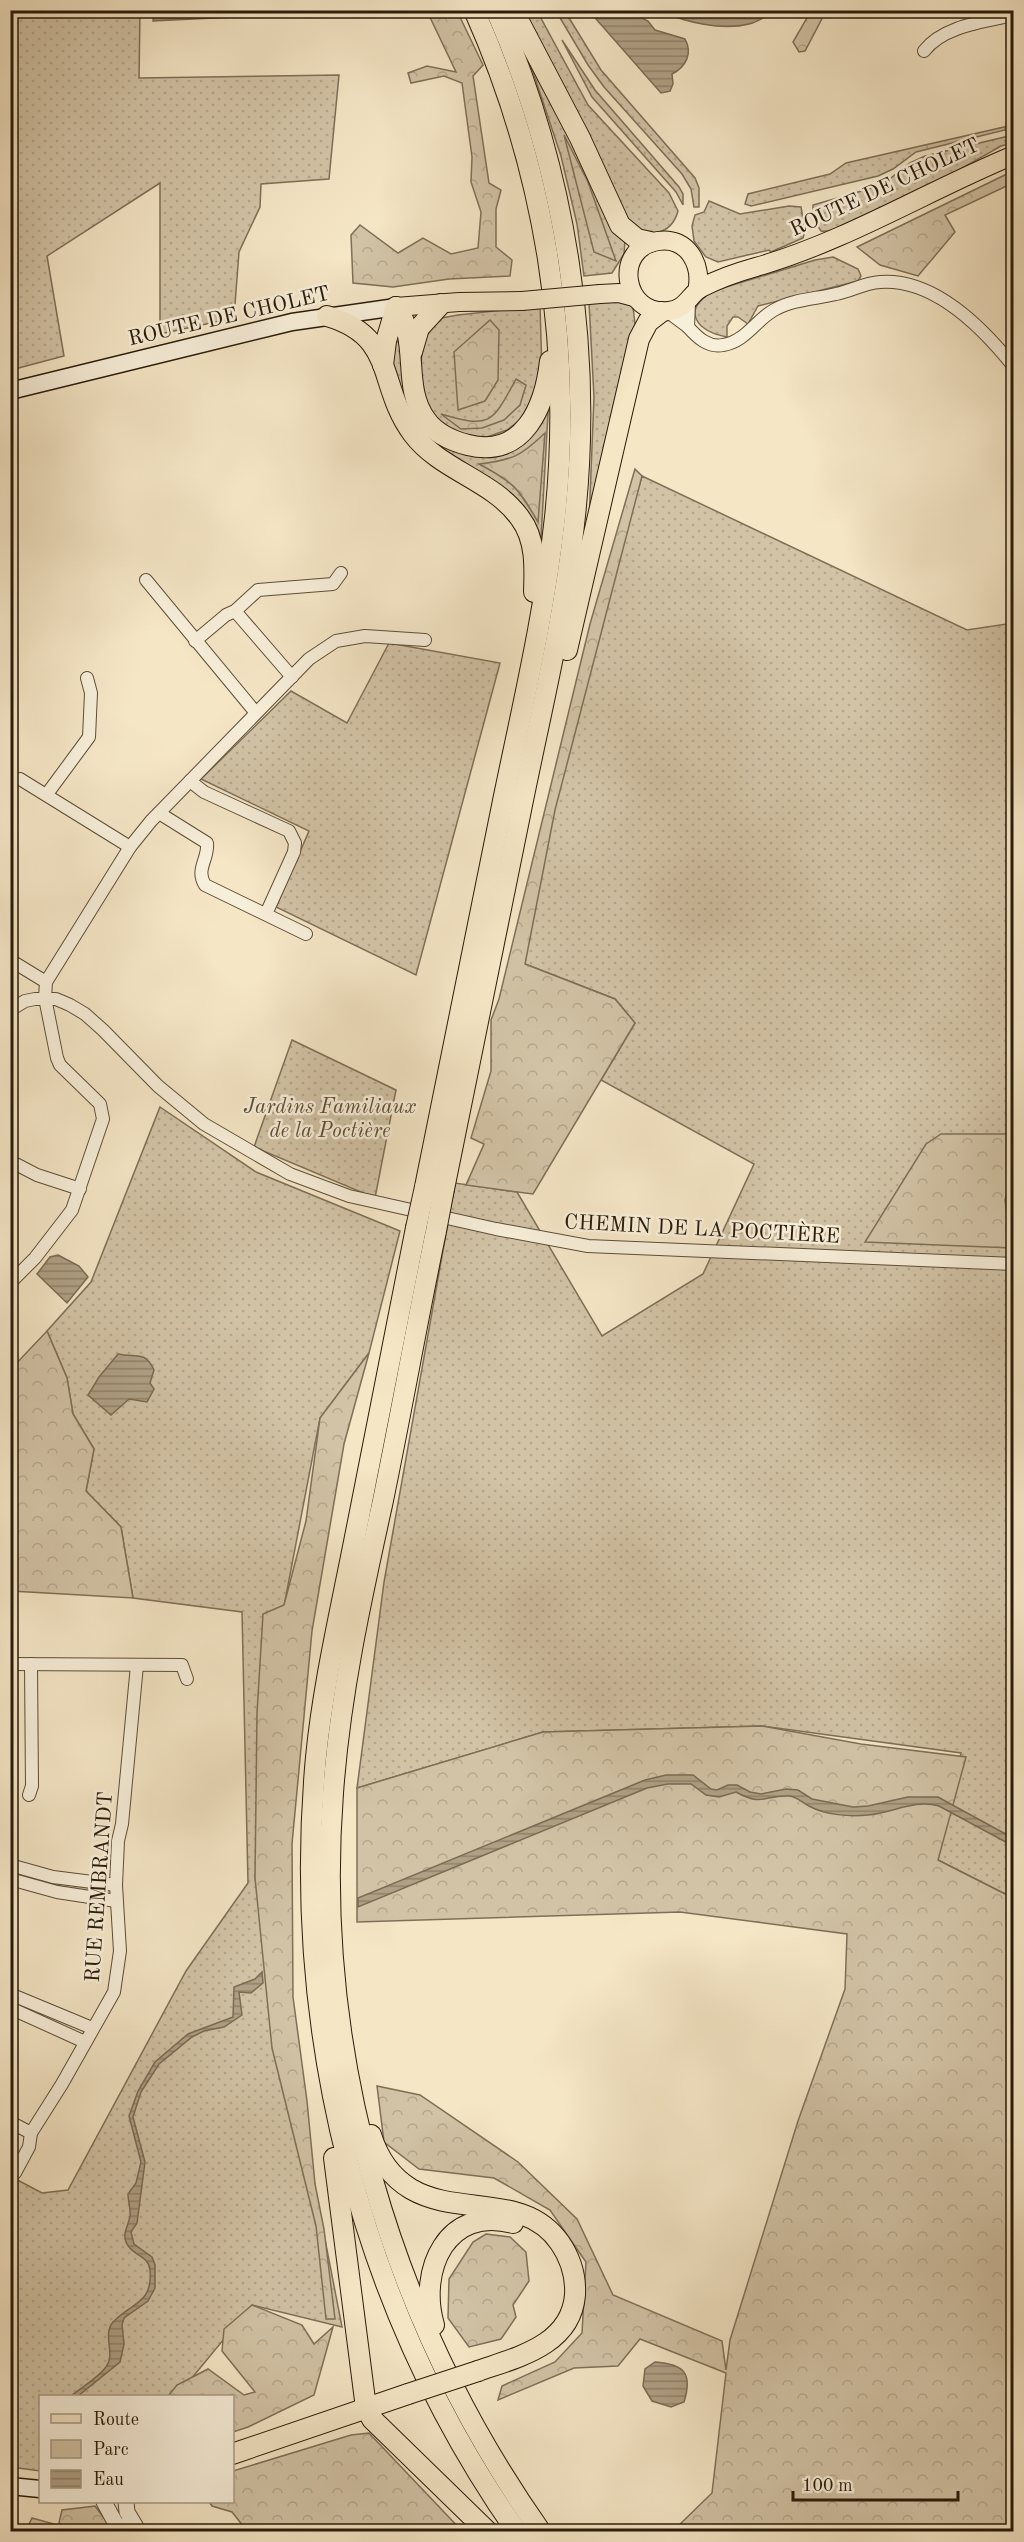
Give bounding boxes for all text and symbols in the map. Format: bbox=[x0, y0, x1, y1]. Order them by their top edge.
street label: ROUTE DE CHOLET bbox=[787, 135, 983, 241]
street label: ROUTE DE CHOLET bbox=[126, 284, 332, 350]
park label: Jardins Familiaux de la Poctière bbox=[244, 1097, 417, 1142]
street label: CHEMIN DE LA POCTIÈRE bbox=[564, 1208, 841, 1248]
street label: RUE REMBRANDT bbox=[83, 1791, 117, 1983]
legend bbox=[39, 2395, 234, 2503]
text: Route bbox=[93, 2411, 139, 2429]
text: Parc bbox=[93, 2441, 129, 2459]
scale bar bbox=[793, 2464, 958, 2502]
text: Eau bbox=[93, 2471, 124, 2489]
text: 100 m bbox=[802, 2477, 853, 2495]

